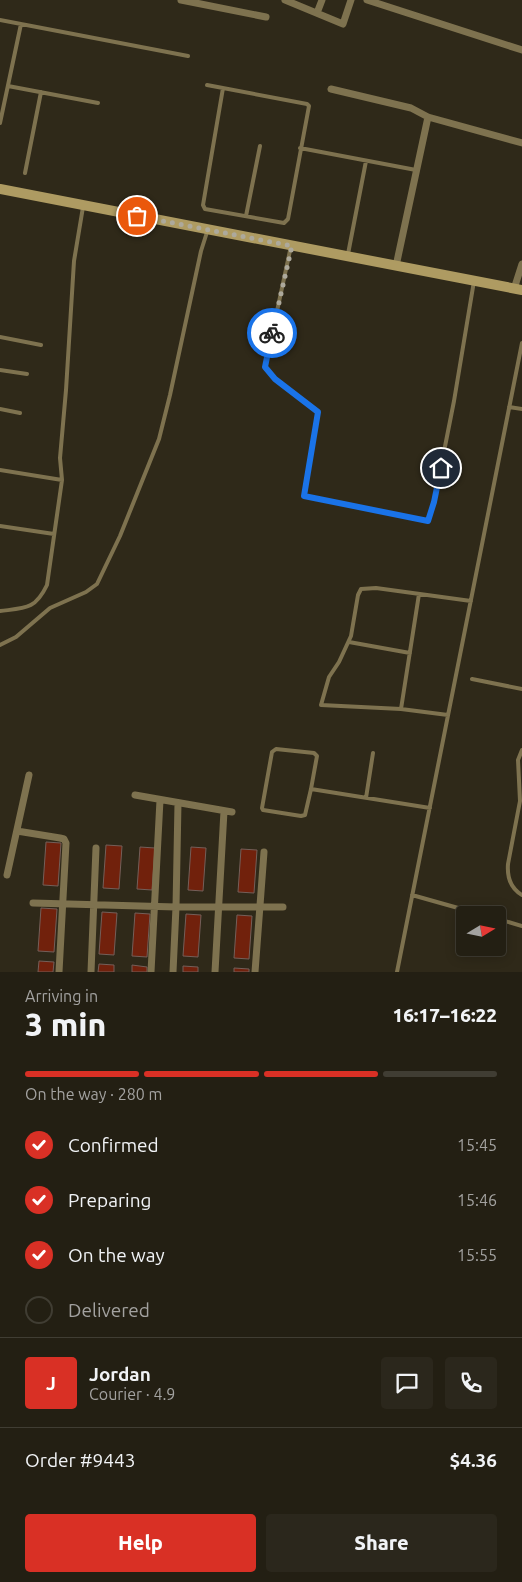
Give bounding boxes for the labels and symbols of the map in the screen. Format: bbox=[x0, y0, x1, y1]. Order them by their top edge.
pin bbox=[116, 195, 158, 237]
courier bbox=[247, 308, 297, 358]
pin bbox=[420, 447, 462, 489]
north arrow bbox=[456, 906, 506, 956]

